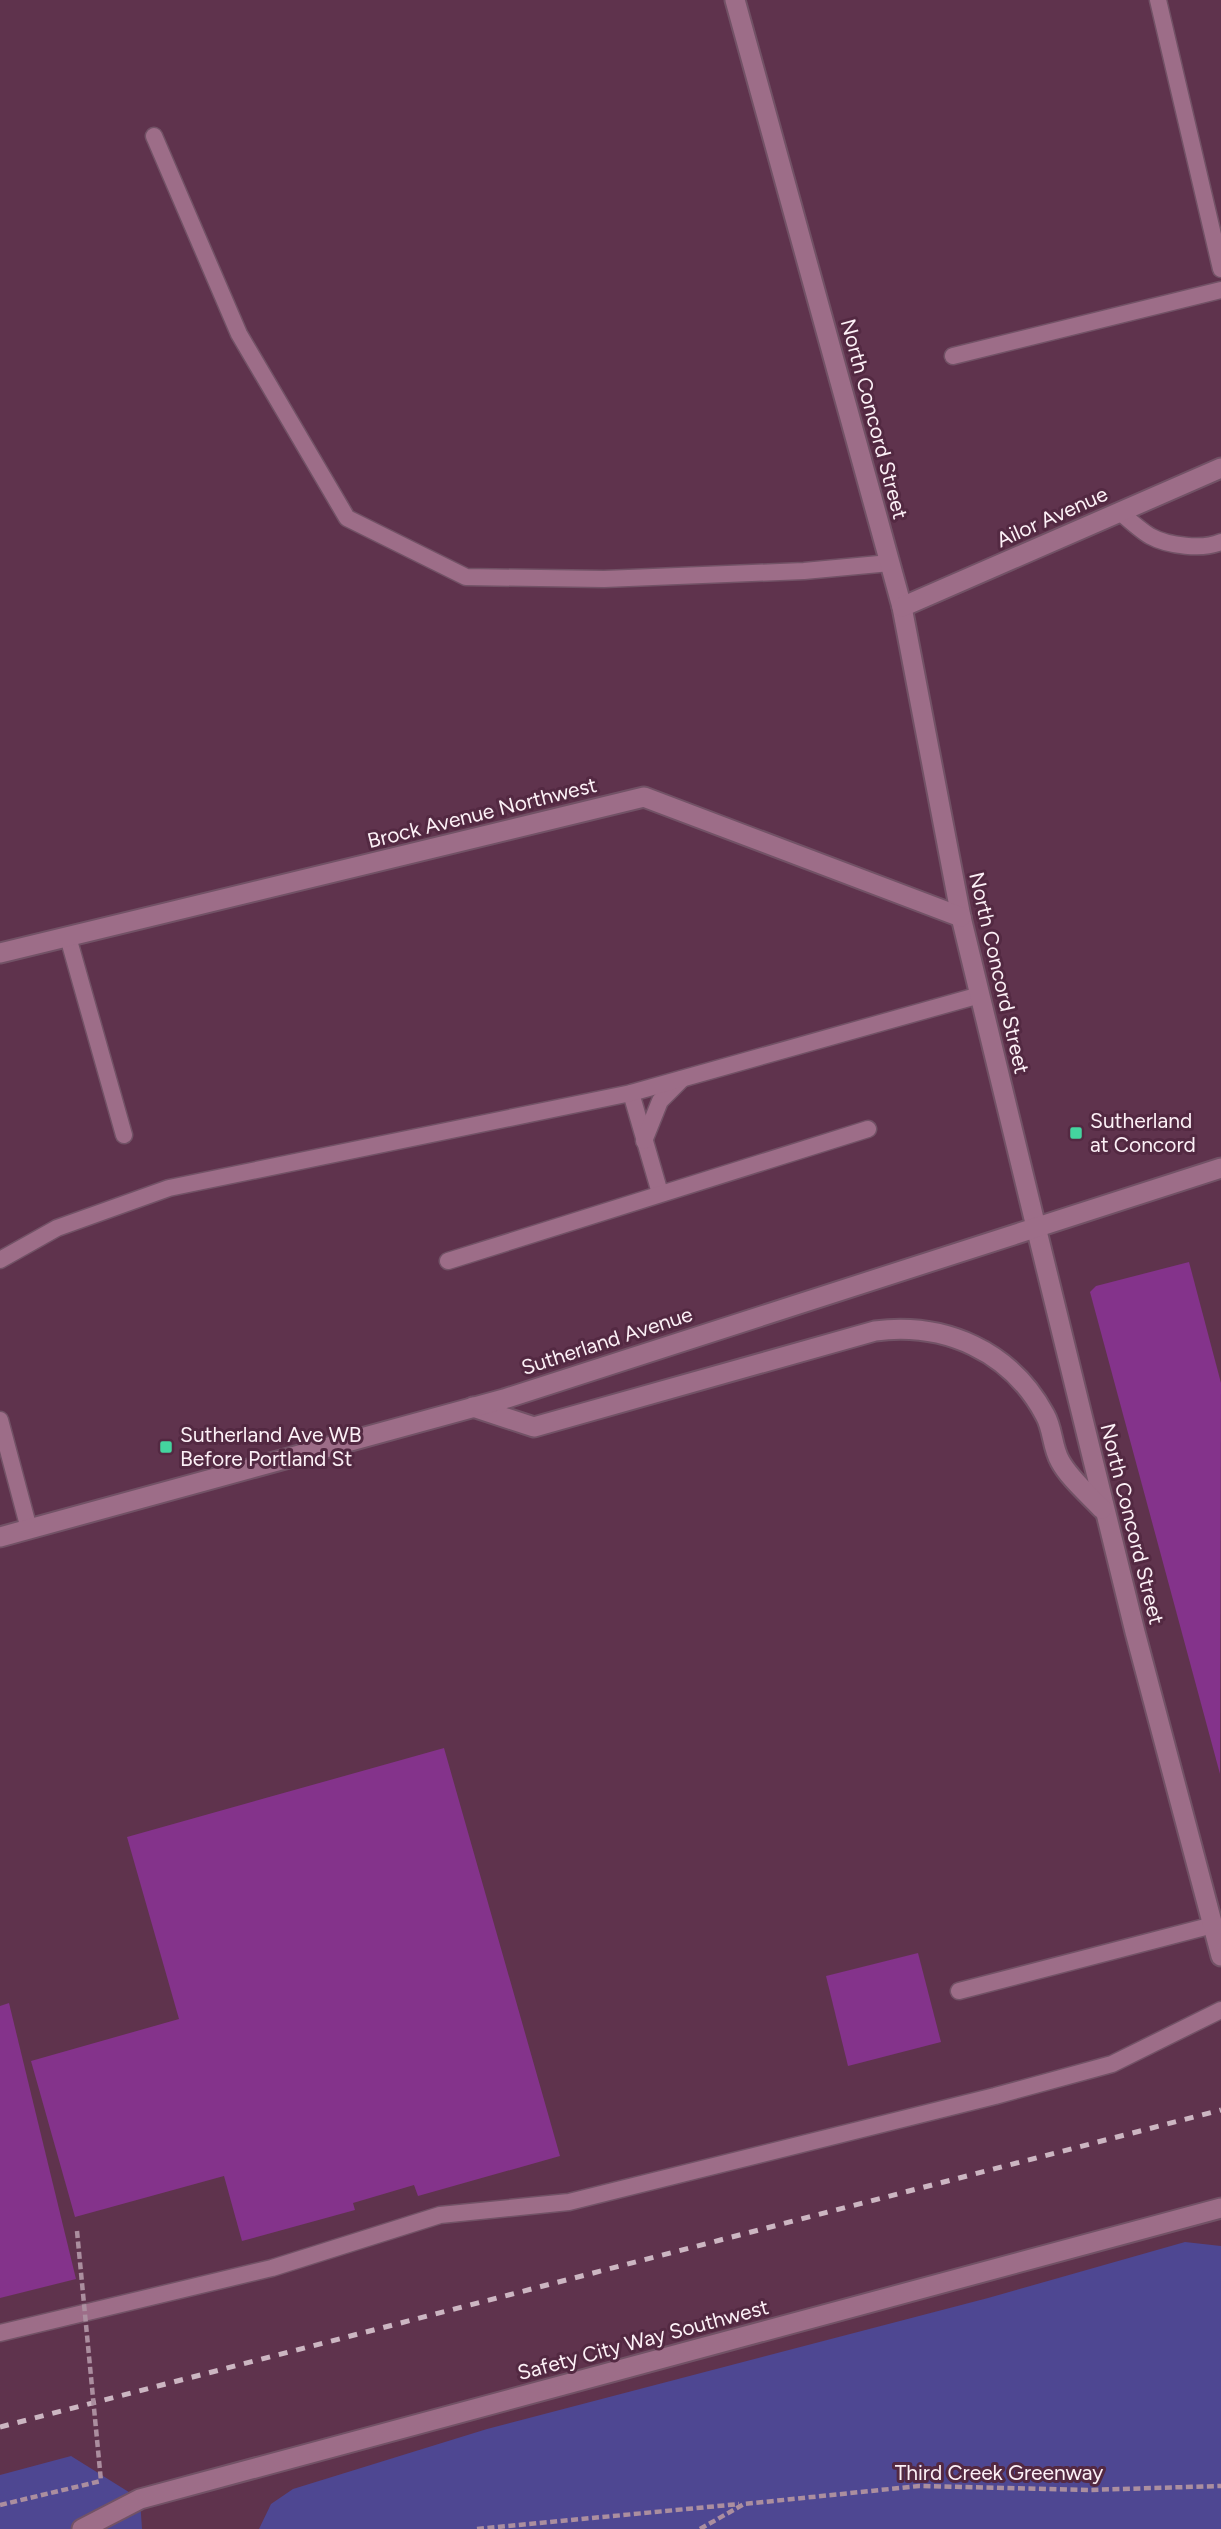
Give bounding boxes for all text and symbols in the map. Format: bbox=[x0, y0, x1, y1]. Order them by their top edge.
street label: North Concord Street bbox=[836, 316, 913, 522]
street label: Ailor Avenue bbox=[992, 481, 1111, 552]
street label: Brock Avenue Northwest bbox=[365, 772, 599, 853]
street label: North Concord Street bbox=[964, 870, 1035, 1076]
place label: Sutherland at Concord bbox=[1090, 1108, 1196, 1157]
marker: Sutherland at Concord bbox=[1068, 1125, 1084, 1141]
street label: Sutherland Avenue bbox=[518, 1301, 696, 1380]
street label: North Concord Street bbox=[1095, 1421, 1170, 1627]
place label: Sutherland Ave WB Before Portland St bbox=[180, 1422, 362, 1471]
marker: Sutherland Ave WB Before Portland St bbox=[158, 1439, 174, 1455]
street label: Safety City Way Southwest bbox=[515, 2294, 771, 2385]
street label: Third Creek Greenway bbox=[895, 2460, 1103, 2485]

